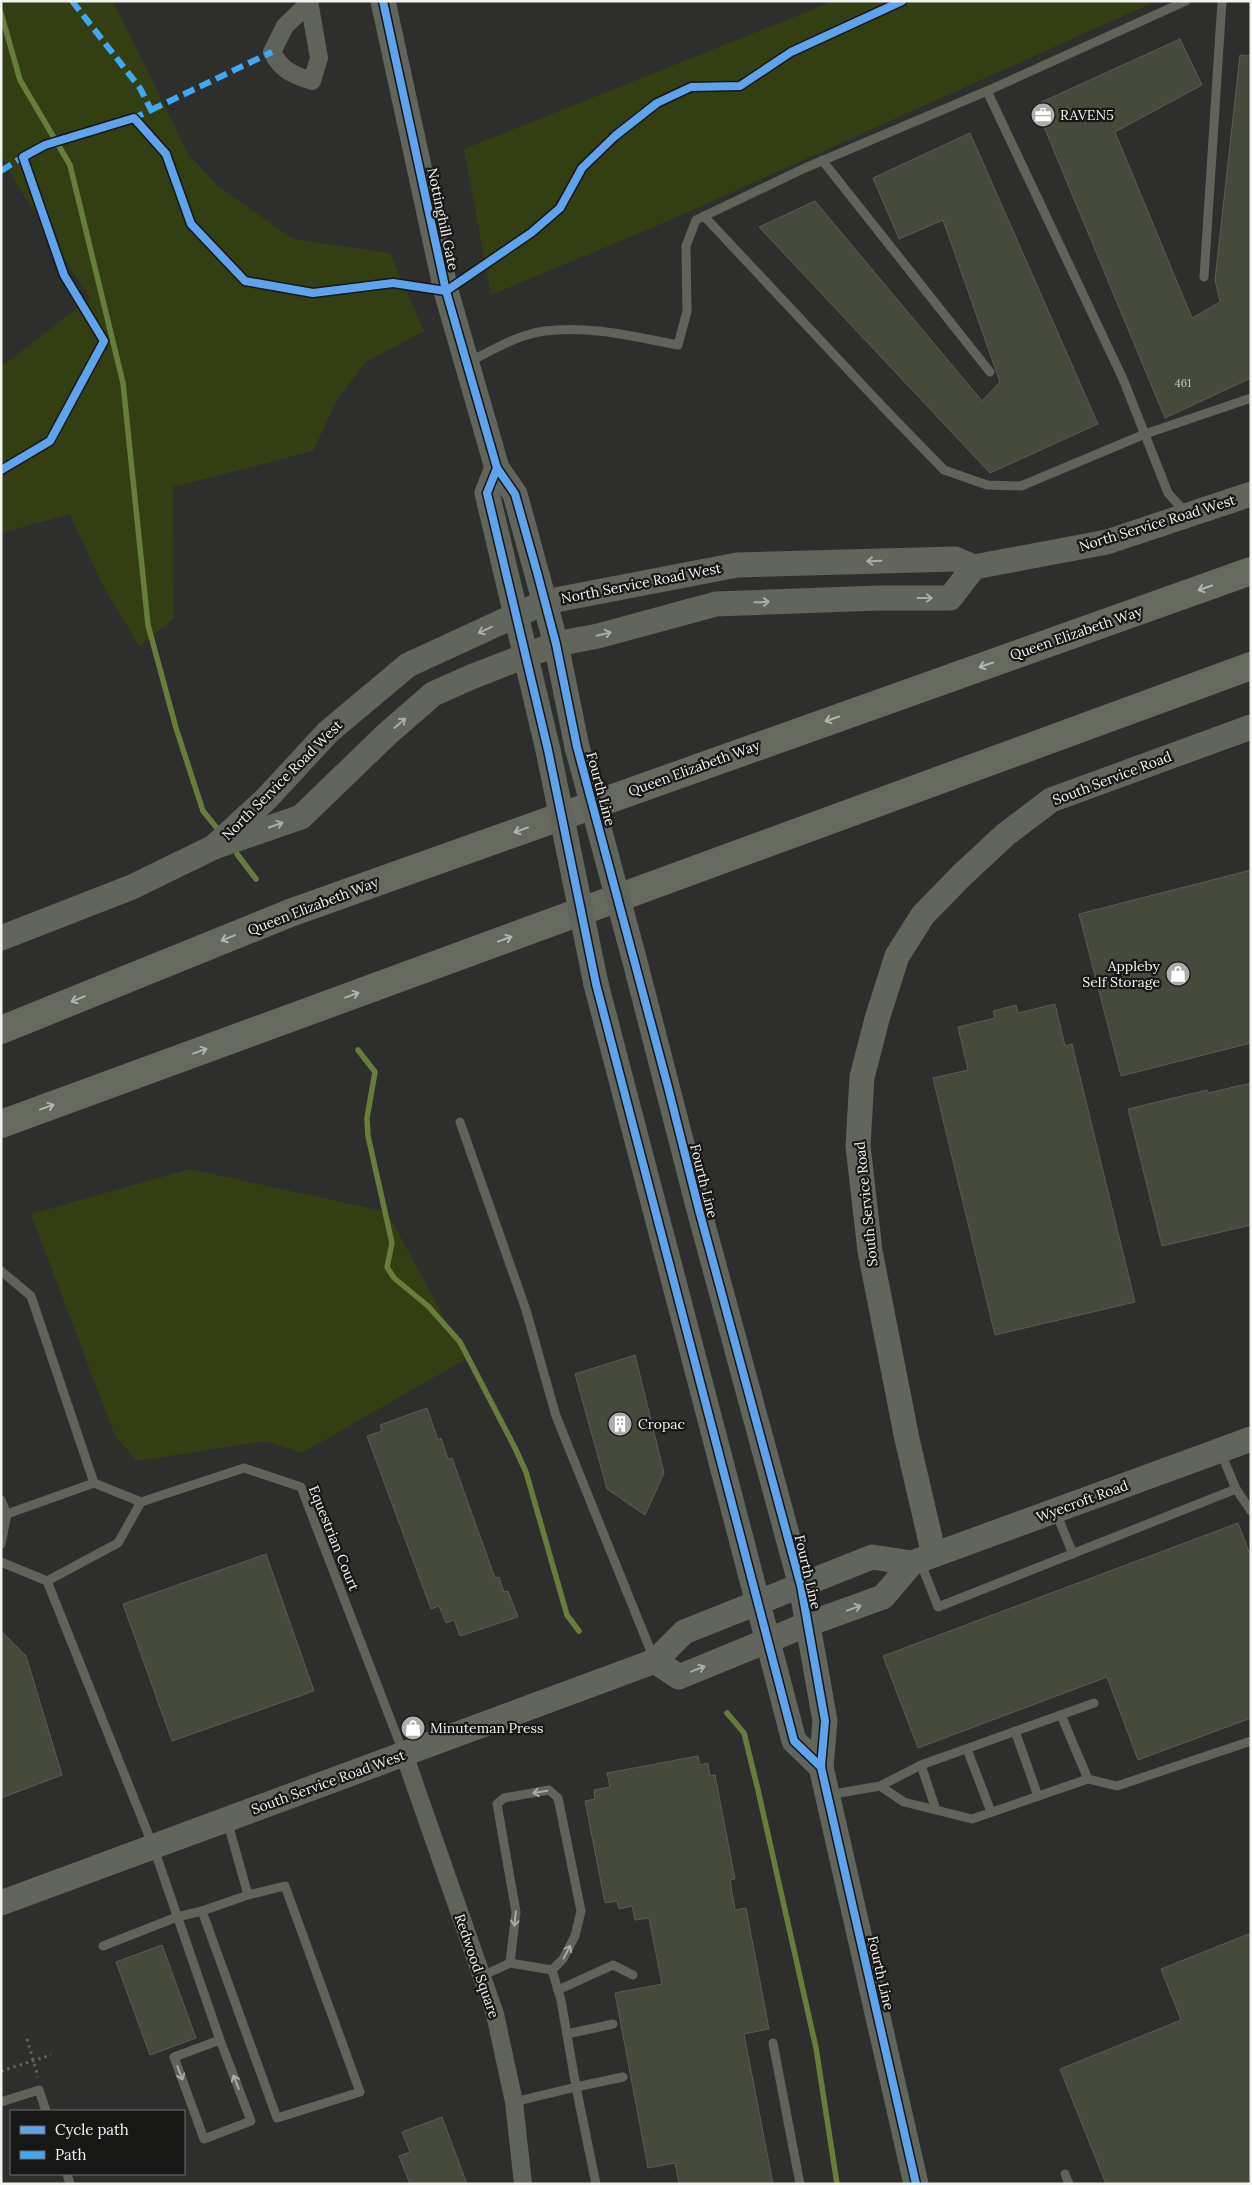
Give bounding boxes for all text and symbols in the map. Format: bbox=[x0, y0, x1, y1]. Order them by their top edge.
office icon: RAVEN5 bbox=[1030, 102, 1056, 128]
place label: RAVEN5 bbox=[1060, 106, 1114, 124]
street label: Nottinghill Gate bbox=[423, 166, 463, 272]
house number: 461 bbox=[1175, 376, 1191, 390]
street label: North Service Road West bbox=[1077, 490, 1238, 555]
one-way arrow bbox=[866, 556, 882, 566]
street label: North Service Road West bbox=[559, 559, 723, 607]
one-way arrow bbox=[1198, 584, 1213, 593]
one-way arrow bbox=[916, 593, 933, 603]
one-way arrow bbox=[754, 598, 770, 607]
street label: Queen Elizabeth Way bbox=[1008, 602, 1145, 664]
one-way arrow bbox=[478, 625, 493, 635]
one-way arrow bbox=[595, 629, 611, 638]
one-way arrow bbox=[978, 661, 994, 670]
one-way arrow bbox=[825, 715, 841, 724]
street label: North Service Road West bbox=[218, 716, 346, 844]
one-way arrow bbox=[393, 717, 406, 728]
street label: Queen Elizabeth Way bbox=[626, 736, 763, 800]
street label: South Service Road bbox=[1050, 747, 1174, 809]
street label: Fourth Line bbox=[582, 750, 620, 828]
one-way arrow bbox=[268, 820, 284, 830]
one-way arrow bbox=[514, 826, 530, 835]
street label: Queen Elizabeth Way bbox=[245, 873, 381, 939]
one-way arrow bbox=[221, 934, 236, 943]
one-way arrow bbox=[497, 934, 512, 943]
place label: Appleby Self Storage bbox=[1082, 957, 1161, 991]
shop icon: Appleby Self Storage bbox=[1165, 961, 1191, 987]
one-way arrow bbox=[344, 990, 359, 999]
one-way arrow bbox=[71, 995, 86, 1005]
one-way arrow bbox=[191, 1046, 207, 1055]
one-way arrow bbox=[39, 1102, 54, 1111]
street label: South Service Road bbox=[850, 1141, 882, 1267]
street label: Fourth Line bbox=[686, 1142, 722, 1220]
building icon: Cropac bbox=[607, 1411, 633, 1437]
place label: Cropac bbox=[638, 1415, 685, 1433]
street label: Wyecroft Road bbox=[1034, 1476, 1130, 1526]
street label: Equestrian Court bbox=[305, 1483, 364, 1594]
street label: Fourth Line bbox=[791, 1533, 825, 1611]
one-way arrow bbox=[845, 1603, 861, 1612]
one-way arrow bbox=[690, 1664, 705, 1673]
shop icon: Minuteman Press bbox=[400, 1715, 426, 1741]
place label: Minuteman Press bbox=[430, 1719, 544, 1737]
street label: South Service Road West bbox=[249, 1746, 408, 1818]
one-way arrow bbox=[532, 1788, 548, 1797]
street label: Redwood Square bbox=[451, 1911, 503, 2021]
one-way arrow bbox=[510, 1911, 520, 1927]
street label: Fourth Line bbox=[864, 1934, 898, 2012]
one-way arrow bbox=[563, 1945, 572, 1960]
one-way arrow bbox=[176, 2065, 185, 2080]
one-way arrow bbox=[231, 2075, 240, 2090]
legend bbox=[10, 2110, 185, 2175]
text: Cycle path bbox=[55, 2120, 129, 2139]
text: Path bbox=[55, 2145, 86, 2164]

